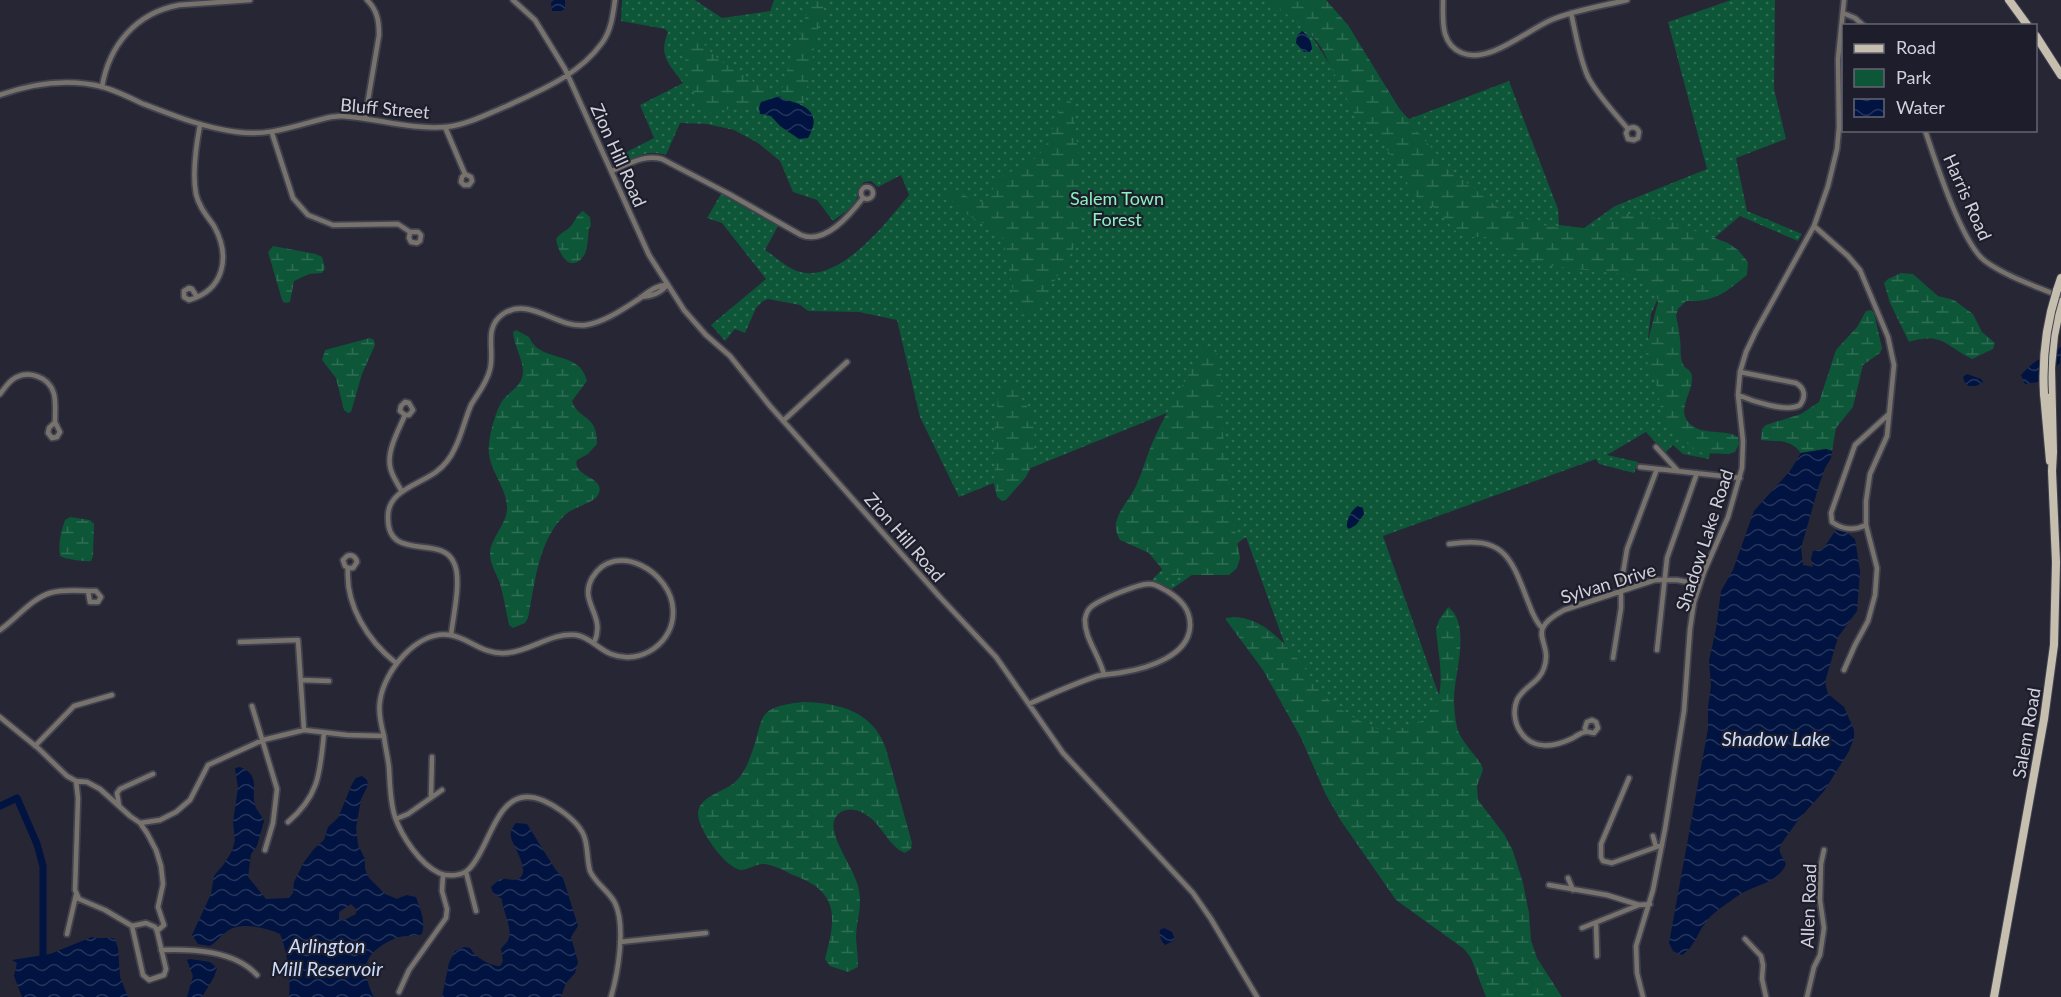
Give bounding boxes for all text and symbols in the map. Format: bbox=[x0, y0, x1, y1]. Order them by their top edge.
legend bbox=[1842, 24, 2037, 132]
text: Road bbox=[1896, 36, 1936, 58]
text: Park bbox=[1896, 66, 1932, 88]
street label: Bluff Street bbox=[340, 93, 431, 123]
text: Water bbox=[1896, 96, 1945, 118]
street label: Zion Hill Road bbox=[586, 100, 652, 210]
street label: Harris Road bbox=[1939, 150, 1997, 244]
park label: Salem Town Forest bbox=[1070, 187, 1164, 230]
street label: Shadow Lake Road bbox=[1671, 466, 1737, 614]
street label: Zion Hill Road bbox=[860, 488, 950, 586]
street label: Sylvan Drive bbox=[1558, 558, 1658, 608]
street label: Salem Road bbox=[2007, 686, 2045, 780]
water label: Shadow Lake bbox=[1722, 726, 1830, 750]
street label: Allen Road bbox=[1796, 863, 1820, 949]
water label: Arlington Mill Reservoir bbox=[271, 933, 384, 980]

